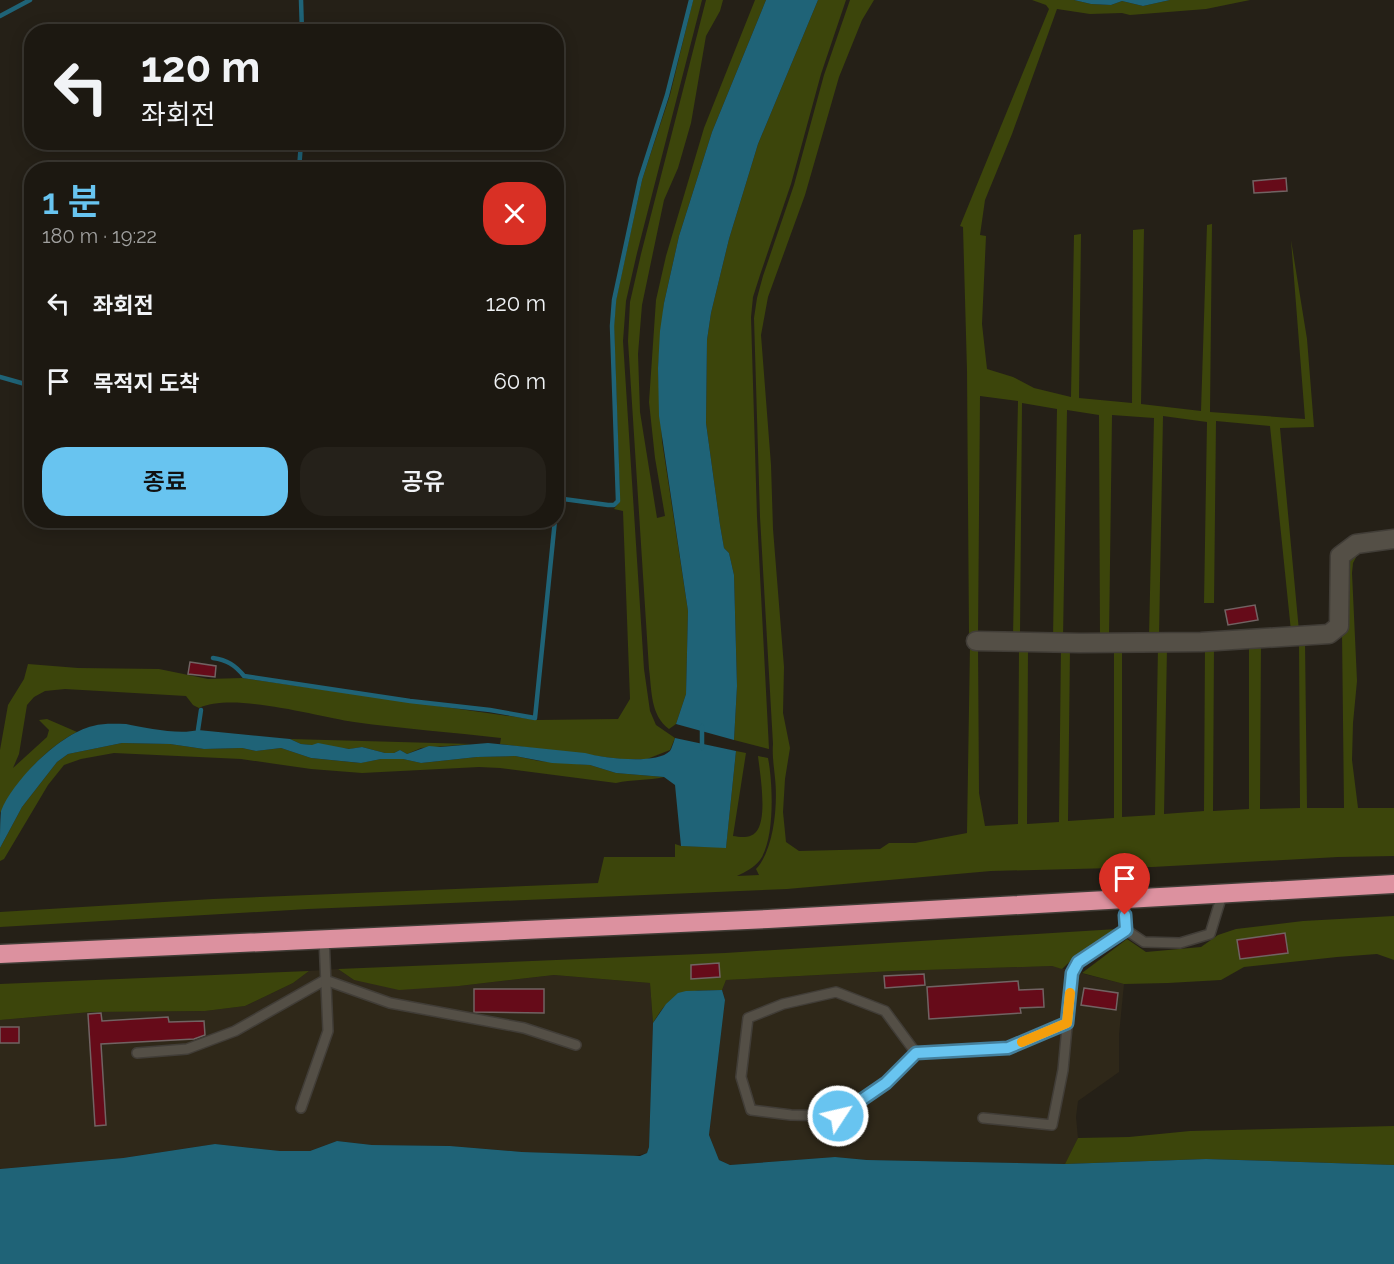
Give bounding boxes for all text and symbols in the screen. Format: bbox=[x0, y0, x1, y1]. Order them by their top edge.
text: 120 m bbox=[141, 43, 260, 92]
icon: left bbox=[42, 48, 120, 126]
text: 좌회전 bbox=[141, 99, 216, 130]
text: 1 분 bbox=[42, 180, 101, 222]
button: close bbox=[483, 182, 546, 245]
text: 180 m · 19:22 bbox=[42, 224, 157, 248]
icon: left bbox=[42, 287, 75, 320]
text: 120 m bbox=[486, 290, 546, 316]
text: 좌회전 bbox=[93, 292, 154, 318]
icon: arrive bbox=[42, 365, 75, 398]
text: 60 m bbox=[493, 368, 546, 394]
text: 목적지 도착 bbox=[93, 370, 199, 396]
button: 종료 bbox=[42, 447, 288, 516]
button: 공유 bbox=[300, 447, 546, 516]
pin bbox=[1099, 853, 1150, 915]
icon: arrive bbox=[1108, 862, 1141, 895]
position arrow bbox=[806, 1084, 870, 1148]

